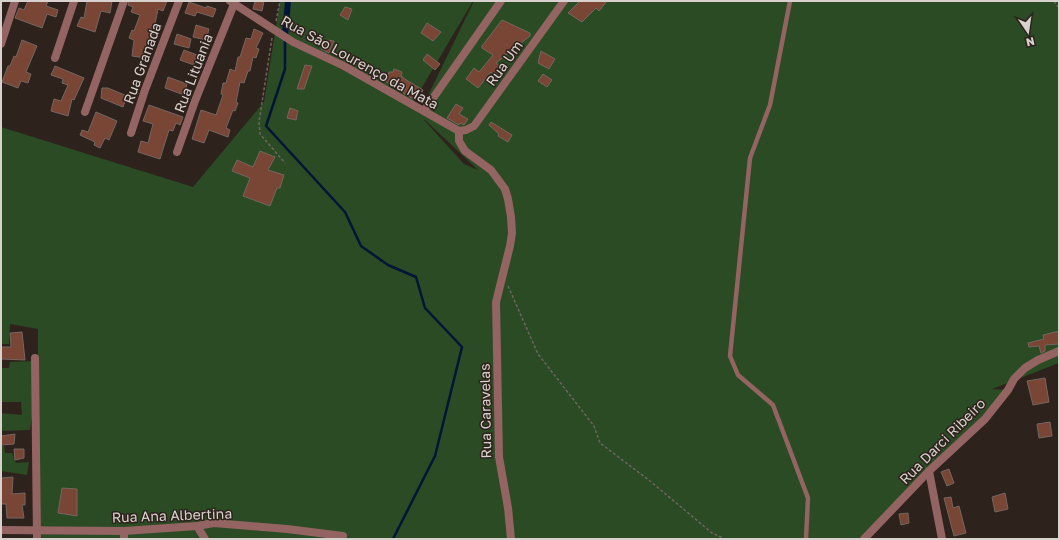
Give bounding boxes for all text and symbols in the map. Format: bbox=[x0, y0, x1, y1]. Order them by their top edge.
street label: Rua São Lourenço da Mata bbox=[278, 12, 442, 112]
north arrow bbox=[1008, 12, 1048, 52]
street label: Rua Granada bbox=[119, 20, 165, 106]
street label: Rua Lituania bbox=[170, 31, 216, 115]
text: N bbox=[1025, 35, 1036, 50]
street label: Rua Um bbox=[482, 37, 526, 89]
street label: Rua Caravelas bbox=[476, 363, 494, 459]
street label: Rua Darci Ribeiro bbox=[896, 395, 988, 487]
street label: Rua Ana Albertina bbox=[112, 504, 232, 526]

